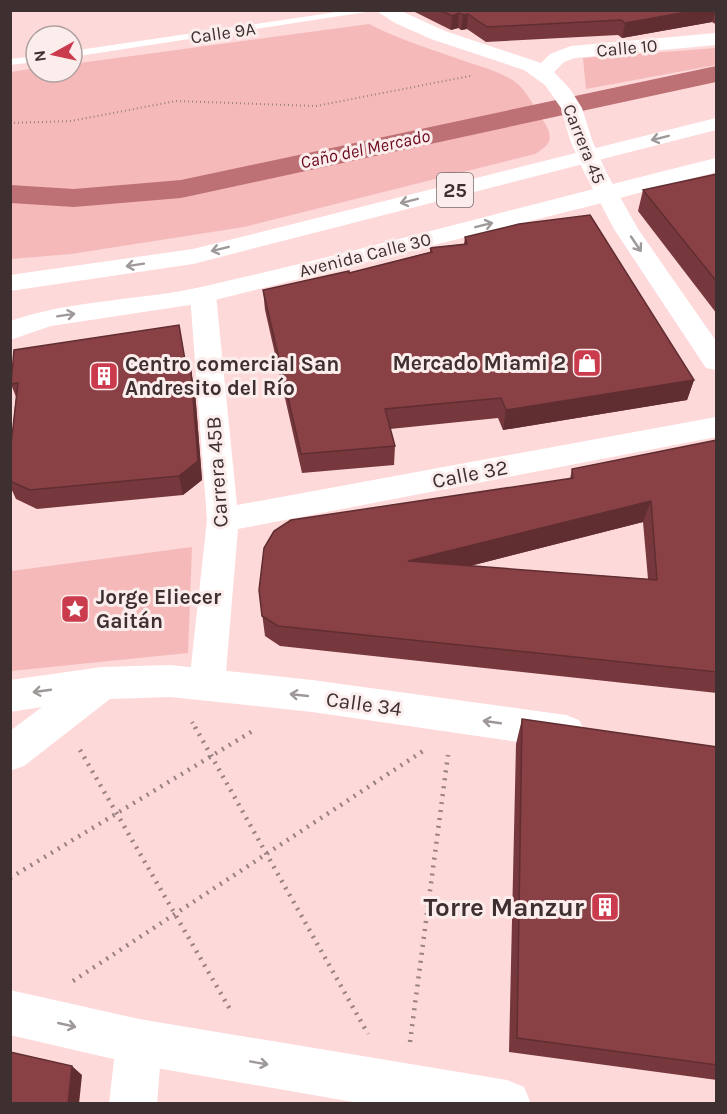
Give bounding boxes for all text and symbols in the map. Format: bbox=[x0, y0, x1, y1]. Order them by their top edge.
street label: Calle 9A bbox=[189, 18, 257, 48]
north arrow bbox=[24, 24, 84, 84]
street label: Calle 10 bbox=[596, 34, 658, 62]
text: N bbox=[29, 49, 50, 63]
street label: Carrera 45 bbox=[558, 101, 610, 187]
water label: Caño del Mercado bbox=[298, 124, 432, 173]
one-way arrow bbox=[650, 133, 670, 144]
road number: 25 bbox=[437, 173, 473, 207]
one-way arrow bbox=[400, 196, 419, 207]
one-way arrow bbox=[474, 219, 493, 231]
street label: Avenida Calle 30 bbox=[297, 228, 433, 282]
one-way arrow bbox=[630, 236, 642, 252]
one-way arrow bbox=[211, 243, 230, 255]
one-way arrow bbox=[126, 260, 145, 271]
one-way arrow bbox=[56, 310, 76, 321]
shop icon: Mercado Miami 2 bbox=[571, 347, 603, 379]
place label: Mercado Miami 2 bbox=[392, 351, 566, 375]
place label: Centro comercial San Andresito del Río bbox=[125, 352, 339, 400]
building icon: Centro comercial San Andresito del Río bbox=[88, 360, 120, 392]
street label: Carrera 45B bbox=[201, 416, 233, 528]
street label: Calle 32 bbox=[430, 455, 510, 493]
place label: Jorge Eliecer Gaitán bbox=[96, 585, 222, 633]
place icon: Jorge Eliecer Gaitán bbox=[59, 593, 91, 625]
one-way arrow bbox=[33, 686, 53, 697]
street label: Calle 34 bbox=[325, 687, 404, 721]
one-way arrow bbox=[290, 689, 310, 700]
one-way arrow bbox=[483, 717, 503, 728]
building icon: Torre Manzur bbox=[589, 891, 621, 923]
place label: Torre Manzur bbox=[424, 892, 585, 923]
one-way arrow bbox=[58, 1020, 77, 1032]
one-way arrow bbox=[248, 1058, 268, 1069]

